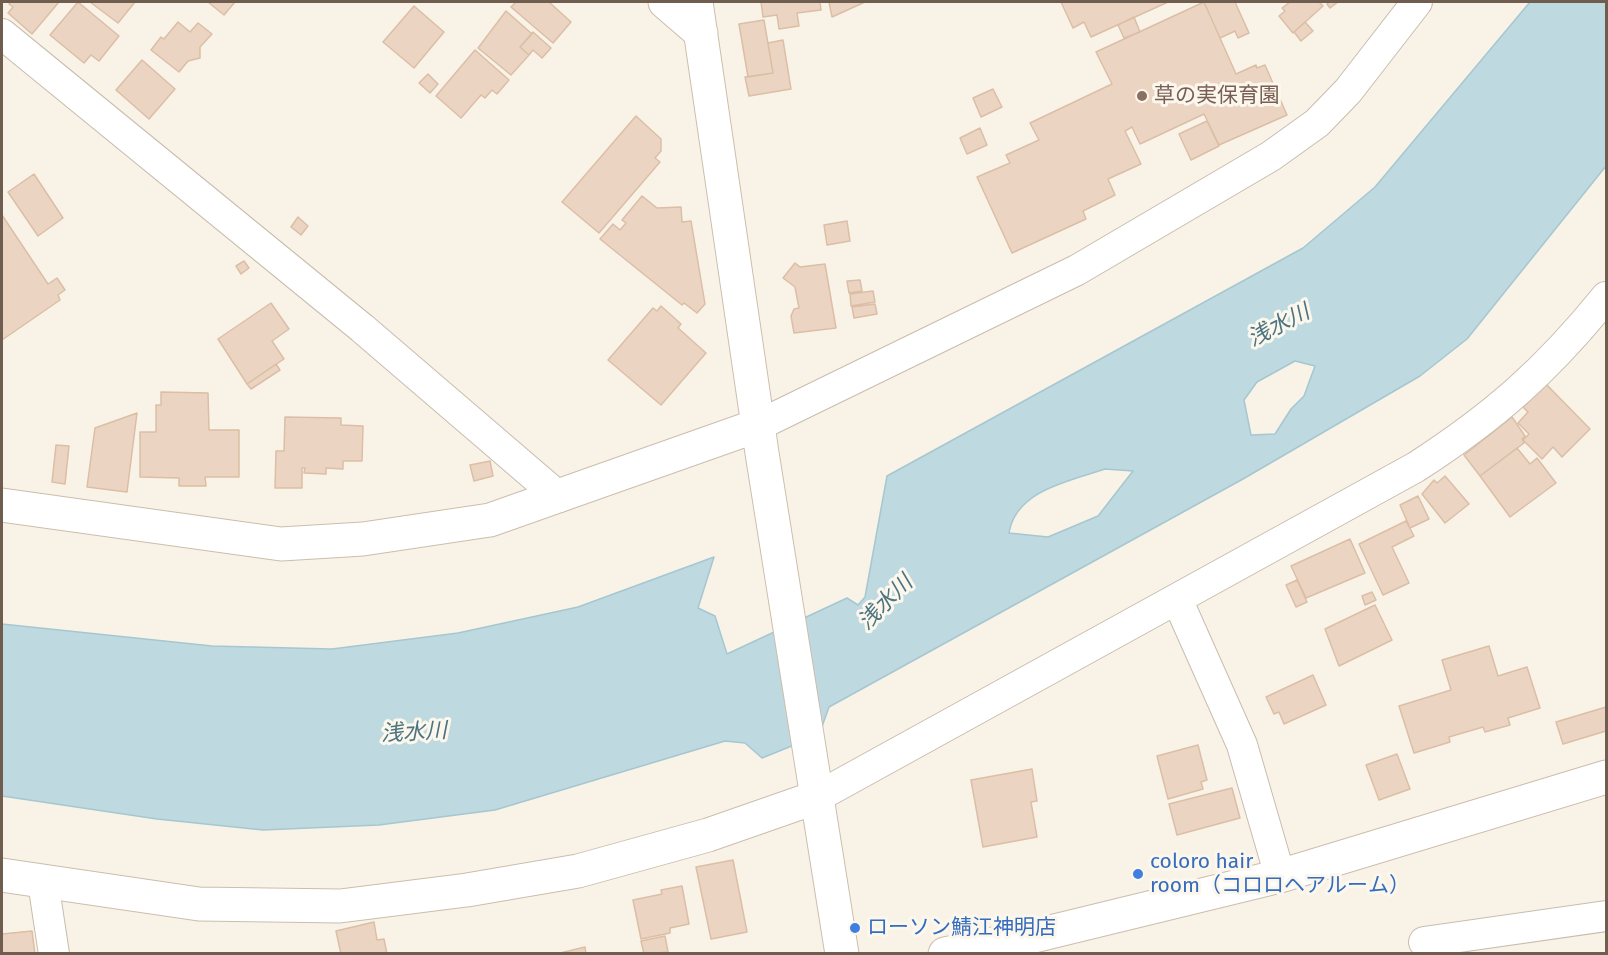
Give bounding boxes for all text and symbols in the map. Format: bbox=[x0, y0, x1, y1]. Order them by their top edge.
place label: 草の実保育園 bbox=[1154, 83, 1280, 109]
marker: 草の実保育園 bbox=[1135, 89, 1149, 103]
water label: 浅水川 bbox=[1244, 299, 1314, 353]
water label: 浅水川 bbox=[853, 570, 919, 636]
water label: 浅水川 bbox=[380, 718, 448, 748]
place label: coloro hair room（コロロヘアルーム） bbox=[1150, 849, 1410, 899]
marker: coloro hair room（コロロヘアルーム） bbox=[1131, 867, 1145, 881]
place label: ローソン鯖江神明店 bbox=[867, 915, 1056, 941]
marker: ローソン鯖江神明店 bbox=[848, 921, 862, 935]

